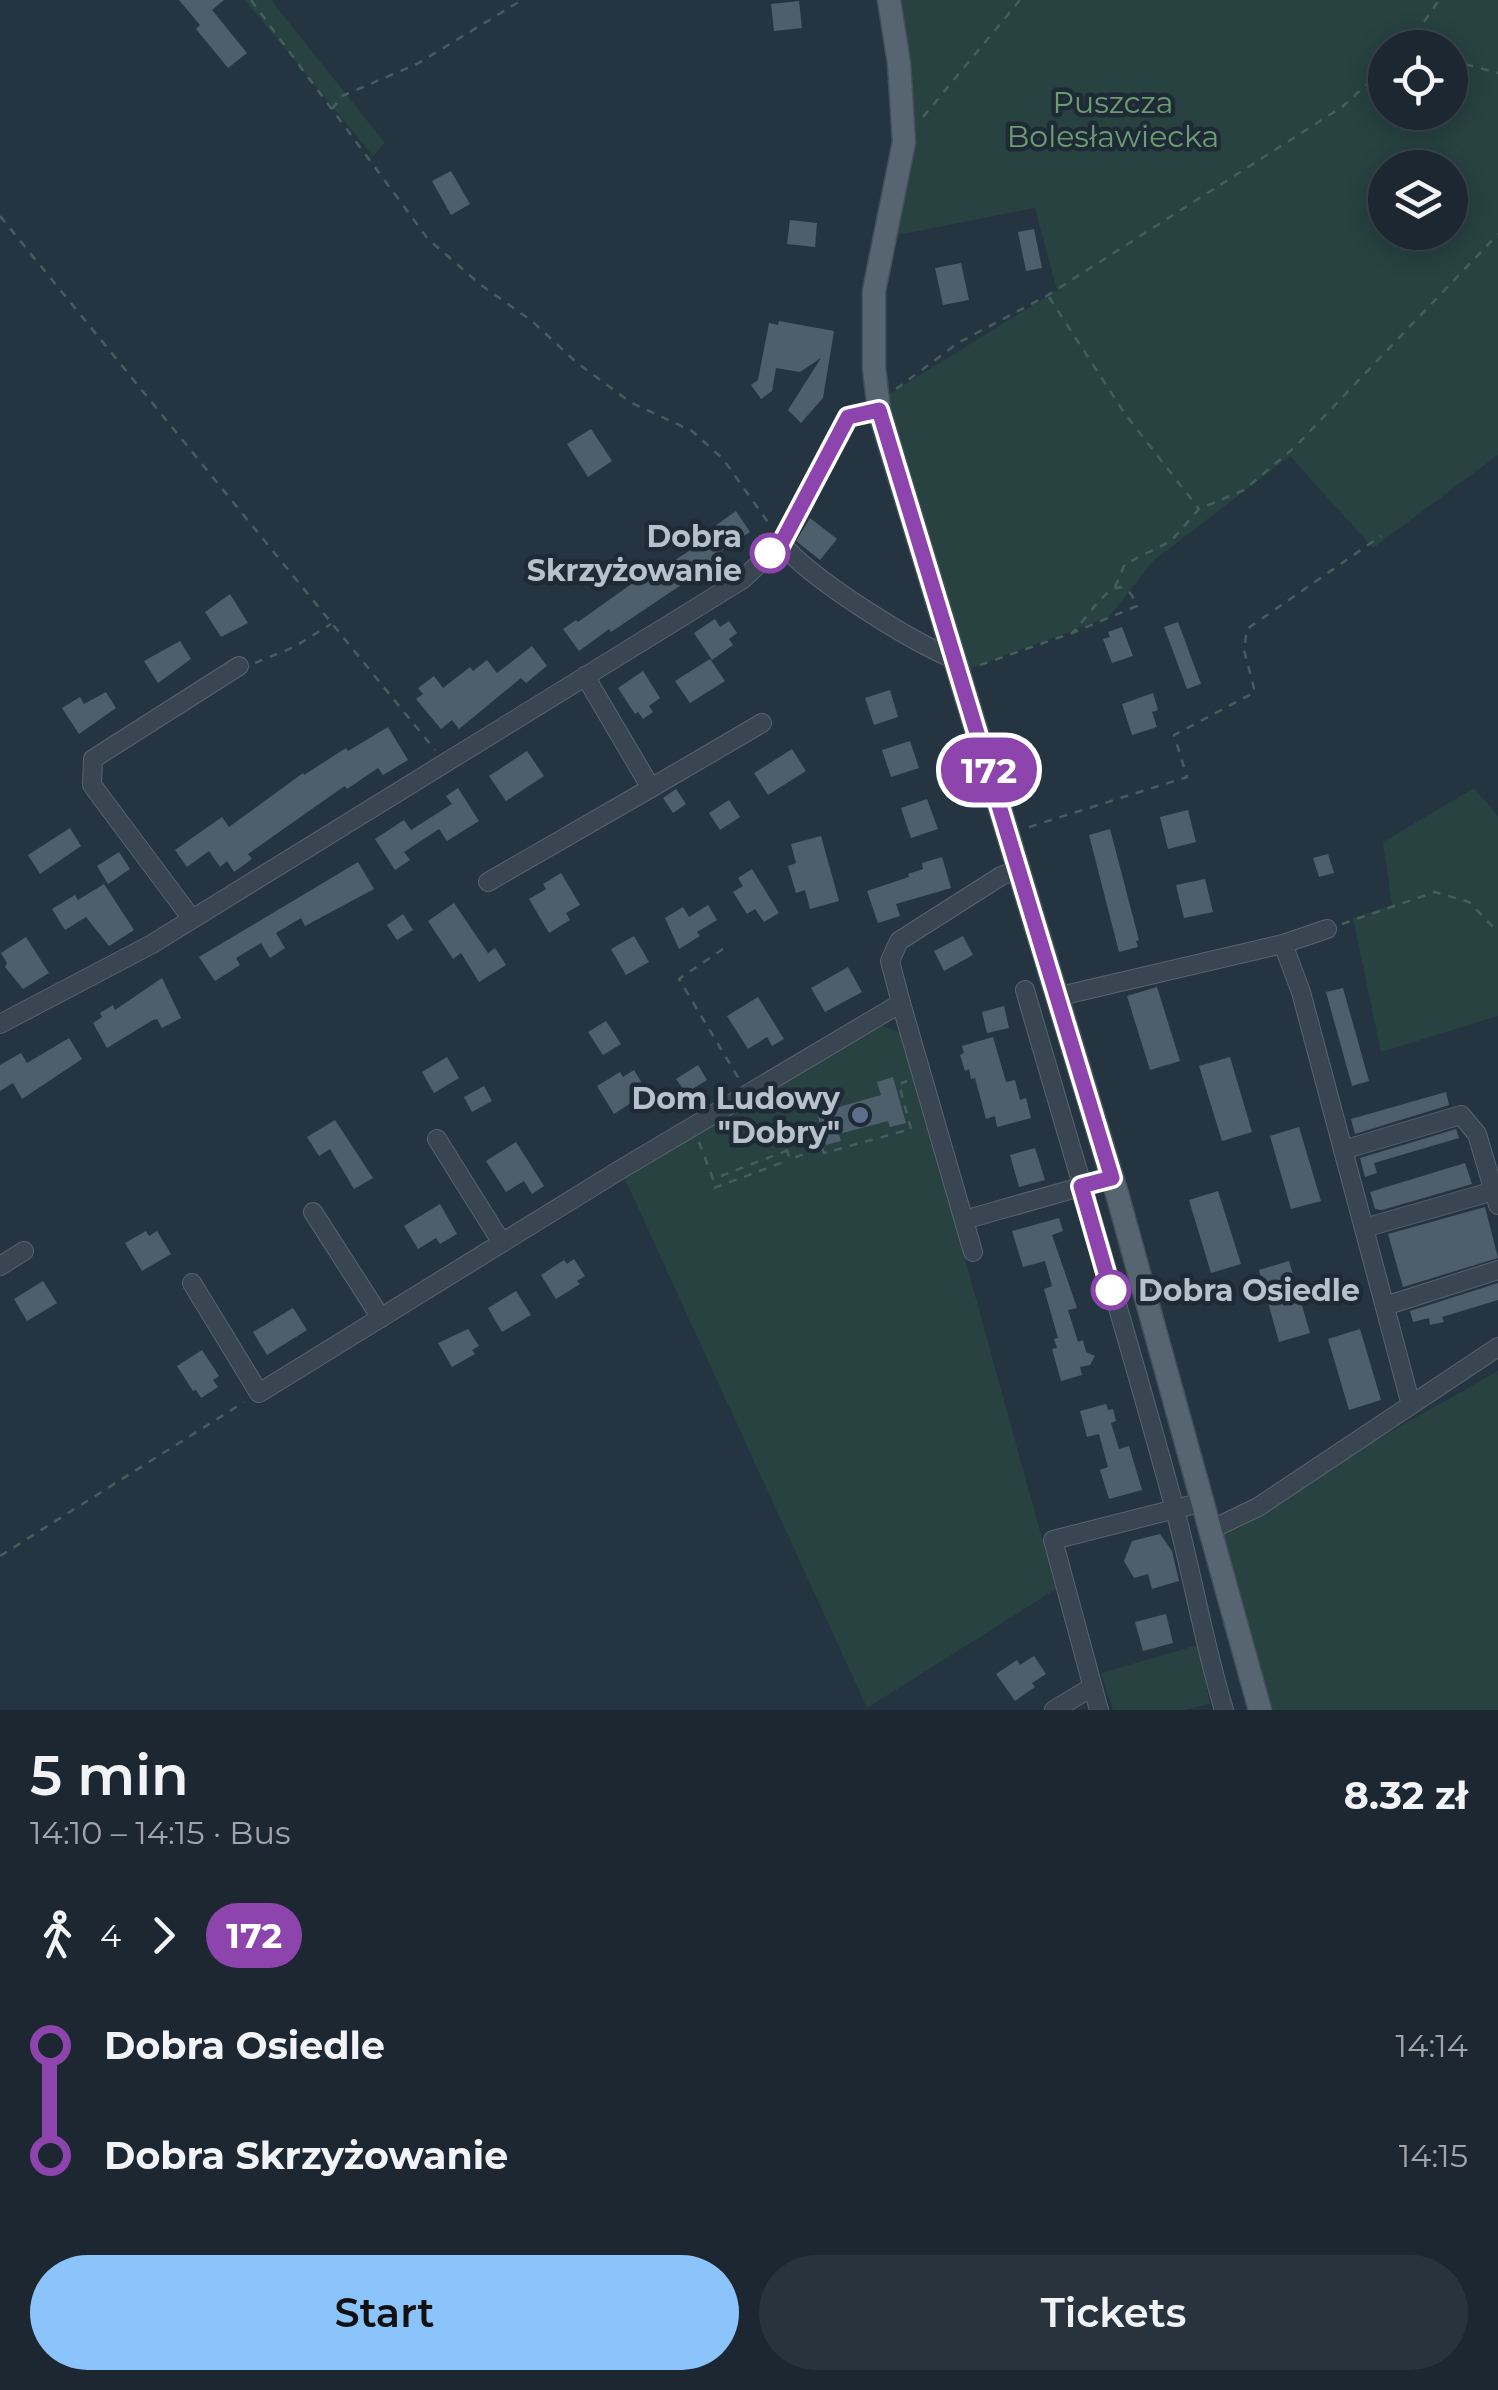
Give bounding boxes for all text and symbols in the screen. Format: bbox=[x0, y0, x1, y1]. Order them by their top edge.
map controls bbox=[1368, 30, 1468, 250]
button: locate bbox=[1368, 30, 1468, 130]
park label: Puszcza Bolesławiecka bbox=[1007, 84, 1219, 155]
button: layers bbox=[1368, 150, 1468, 250]
place label: Dobra Skrzyżowanie bbox=[527, 518, 742, 589]
marker: Dobra Skrzyżowanie bbox=[751, 534, 789, 572]
line badge: 172 bbox=[932, 738, 1046, 802]
text: 172 bbox=[961, 749, 1017, 792]
place label: Dom Ludowy "Dobry" bbox=[631, 1080, 841, 1151]
marker: Dom Ludowy "Dobry" bbox=[849, 1104, 871, 1126]
marker: Dobra Osiedle bbox=[1092, 1271, 1130, 1309]
place label: Dobra Osiedle bbox=[1138, 1272, 1360, 1309]
text: 5 min bbox=[30, 1742, 189, 1809]
text: 8.32 zł bbox=[1344, 1772, 1468, 1819]
text: 14:10 – 14:15 · Bus bbox=[30, 1813, 291, 1852]
icon: walk bbox=[30, 1908, 85, 1963]
icon: forward bbox=[136, 1908, 191, 1963]
text: 172 bbox=[226, 1914, 282, 1957]
text: 4 bbox=[100, 1916, 121, 1955]
text: Dobra Osiedle bbox=[104, 2022, 385, 2069]
text: 14:14 bbox=[1396, 2026, 1468, 2065]
text: Dobra Skrzyżowanie bbox=[104, 2132, 508, 2179]
text: 14:15 bbox=[1399, 2136, 1468, 2175]
button: Start bbox=[30, 2255, 739, 2370]
button: Tickets bbox=[759, 2255, 1468, 2370]

